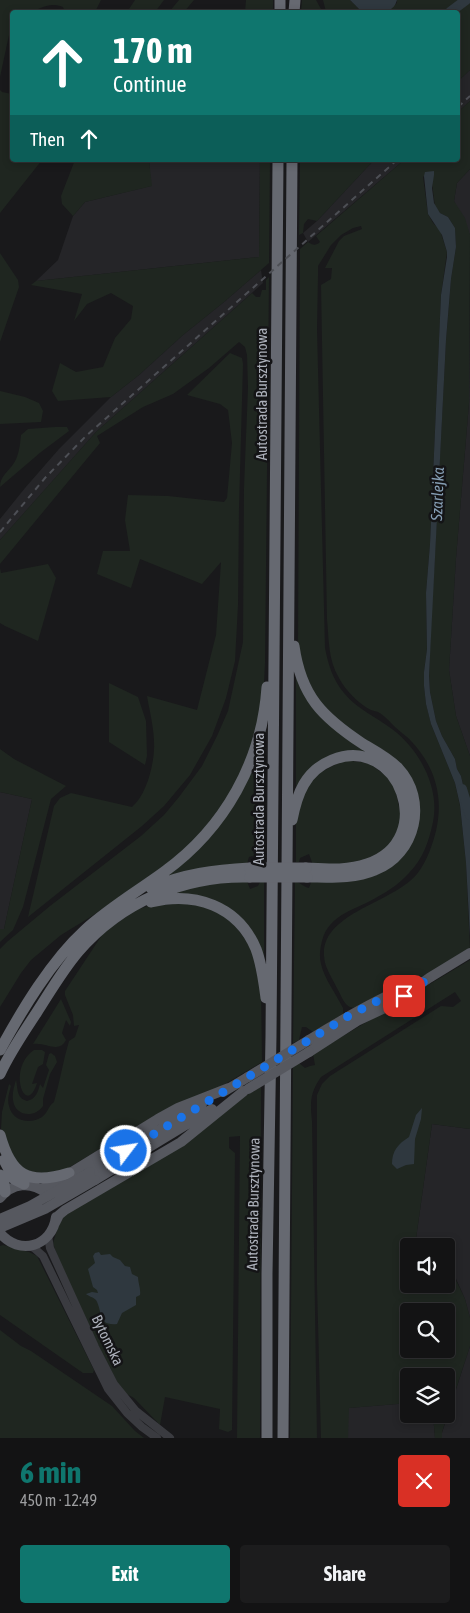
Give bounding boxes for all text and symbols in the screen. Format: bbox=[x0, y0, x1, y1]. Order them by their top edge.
icon: ahead bbox=[30, 30, 95, 95]
text: 170 m bbox=[113, 30, 192, 70]
text: Continue bbox=[113, 71, 187, 97]
icon: ahead bbox=[75, 125, 103, 153]
text: Then bbox=[30, 128, 65, 150]
street label: Autostrada Bursztynowa bbox=[253, 328, 270, 460]
water label: Szarlejka bbox=[427, 466, 448, 522]
street label: Autostrada Bursztynowa bbox=[250, 733, 267, 865]
pin bbox=[383, 975, 425, 1017]
icon: arrive bbox=[390, 982, 418, 1010]
position arrow bbox=[99, 1124, 151, 1176]
street label: Autostrada Bursztynowa bbox=[243, 1138, 263, 1270]
map controls bbox=[400, 1238, 455, 1423]
button: sound bbox=[400, 1238, 455, 1293]
button: search bbox=[400, 1303, 455, 1358]
street label: Bytomska bbox=[88, 1312, 128, 1368]
button: layers bbox=[400, 1368, 455, 1423]
text: 6 min bbox=[20, 1455, 81, 1489]
button: close bbox=[398, 1455, 450, 1507]
text: 450 m · 12:49 bbox=[20, 1491, 97, 1509]
button: Exit bbox=[20, 1545, 230, 1603]
button: Share bbox=[240, 1545, 450, 1603]

